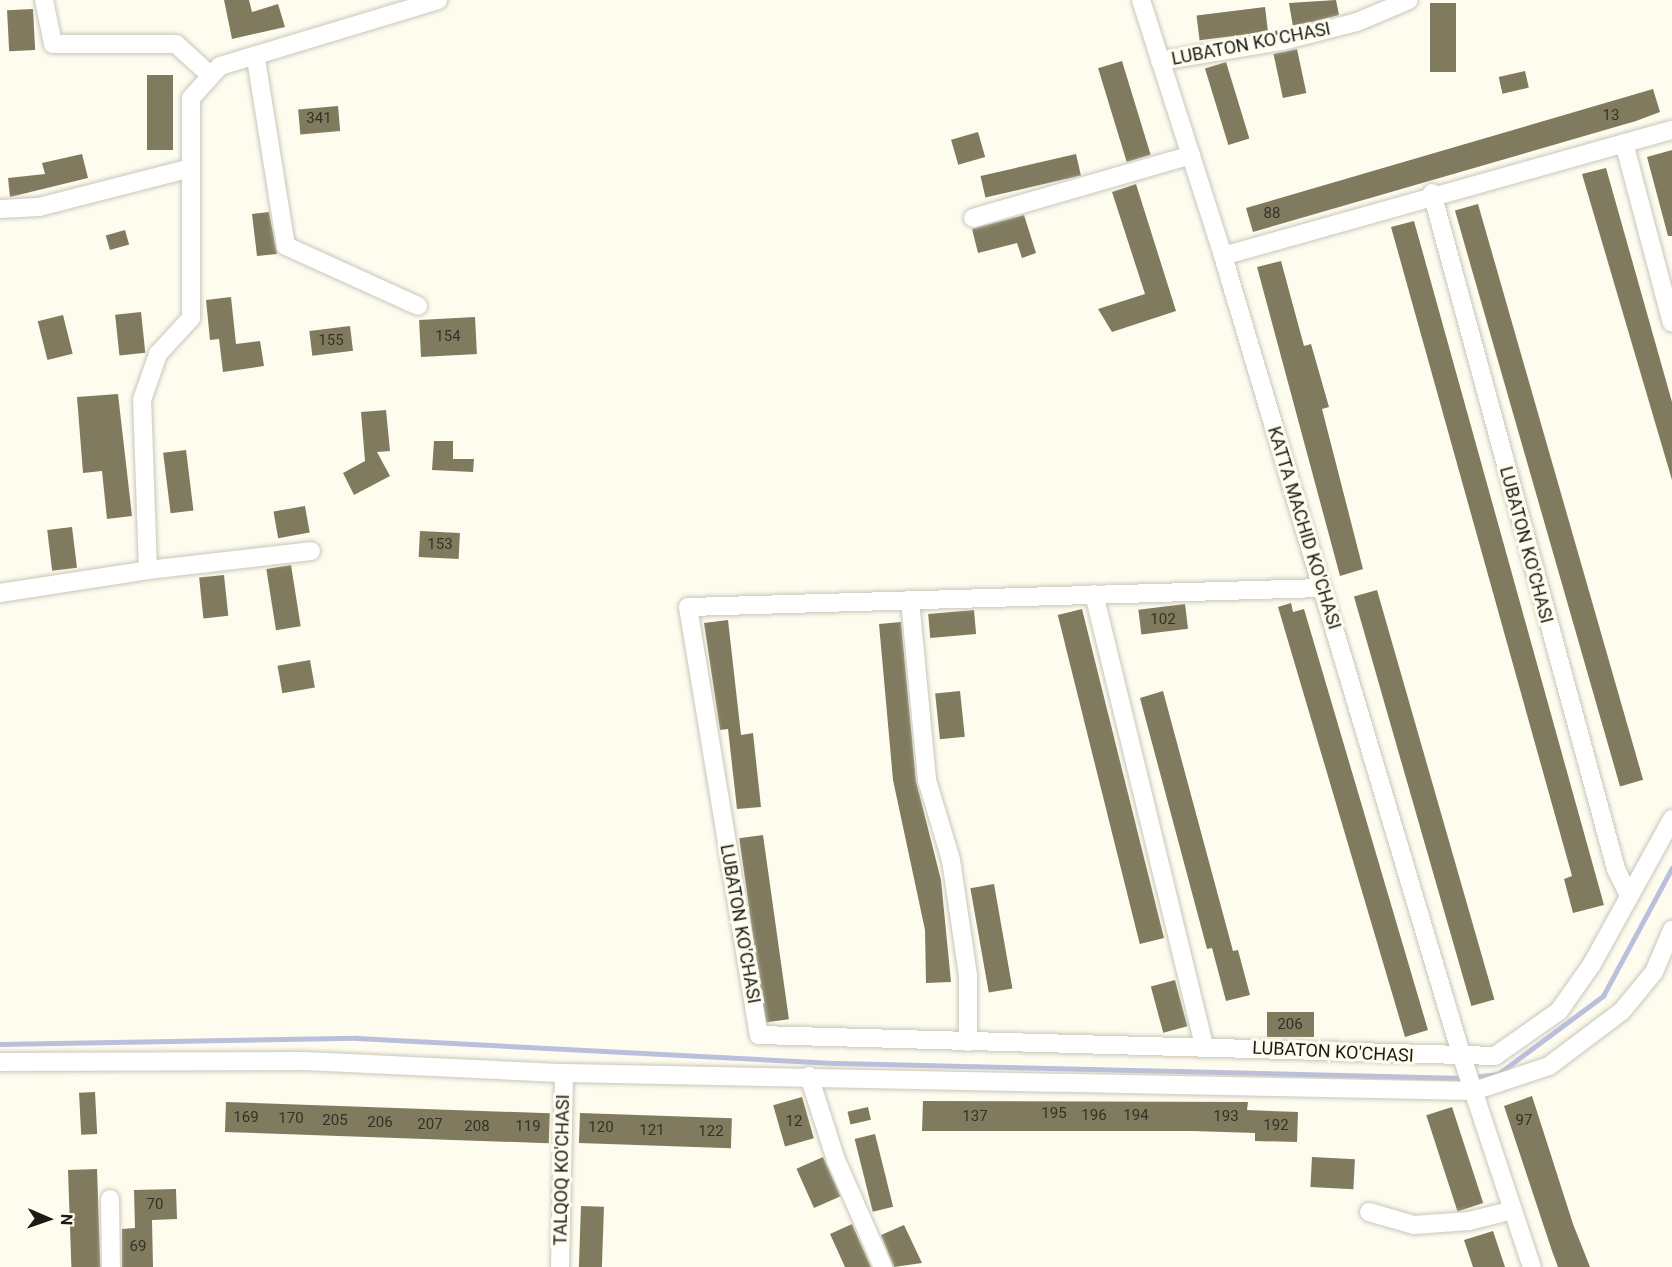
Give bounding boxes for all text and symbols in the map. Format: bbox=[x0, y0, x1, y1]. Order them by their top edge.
street label: LUBATON KO'CHASI bbox=[1170, 18, 1332, 70]
house number: 13 bbox=[1603, 107, 1619, 125]
house number: 341 bbox=[306, 110, 332, 128]
house number: 88 bbox=[1264, 205, 1280, 223]
house number: 154 bbox=[435, 328, 461, 346]
house number: 155 bbox=[318, 332, 344, 350]
street label: KATTA MACHID KO'CHASI bbox=[1263, 424, 1345, 632]
street label: LUBATON KO'CHASI bbox=[1495, 464, 1557, 626]
house number: 153 bbox=[427, 536, 453, 554]
house number: 102 bbox=[1150, 611, 1176, 629]
street label: LUBATON KO'CHASI bbox=[715, 843, 765, 1005]
house number: 206 bbox=[1277, 1016, 1303, 1034]
street label: LUBATON KO'CHASI bbox=[1252, 1037, 1414, 1067]
street label: TALQOQ KO'CHASI bbox=[550, 1094, 574, 1246]
house number: 195 bbox=[1041, 1105, 1067, 1123]
house number: 196 bbox=[1081, 1107, 1107, 1125]
house number: 194 bbox=[1123, 1107, 1149, 1125]
house number: 137 bbox=[962, 1108, 988, 1126]
house number: 193 bbox=[1213, 1108, 1239, 1126]
house number: 169 bbox=[233, 1109, 259, 1127]
house number: 170 bbox=[278, 1110, 304, 1128]
house number: 205 bbox=[322, 1112, 348, 1130]
house number: 97 bbox=[1516, 1112, 1532, 1130]
house number: 12 bbox=[786, 1113, 802, 1131]
house number: 206 bbox=[367, 1114, 393, 1132]
house number: 207 bbox=[417, 1116, 443, 1134]
house number: 192 bbox=[1263, 1117, 1289, 1135]
house number: 208 bbox=[464, 1118, 490, 1136]
house number: 119 bbox=[515, 1118, 541, 1136]
house number: 120 bbox=[588, 1119, 614, 1137]
house number: 121 bbox=[639, 1122, 665, 1140]
house number: 122 bbox=[698, 1123, 724, 1141]
north arrow bbox=[18, 1189, 78, 1249]
house number: 70 bbox=[147, 1196, 163, 1214]
text: N bbox=[57, 1214, 76, 1226]
house number: 69 bbox=[130, 1238, 146, 1256]

